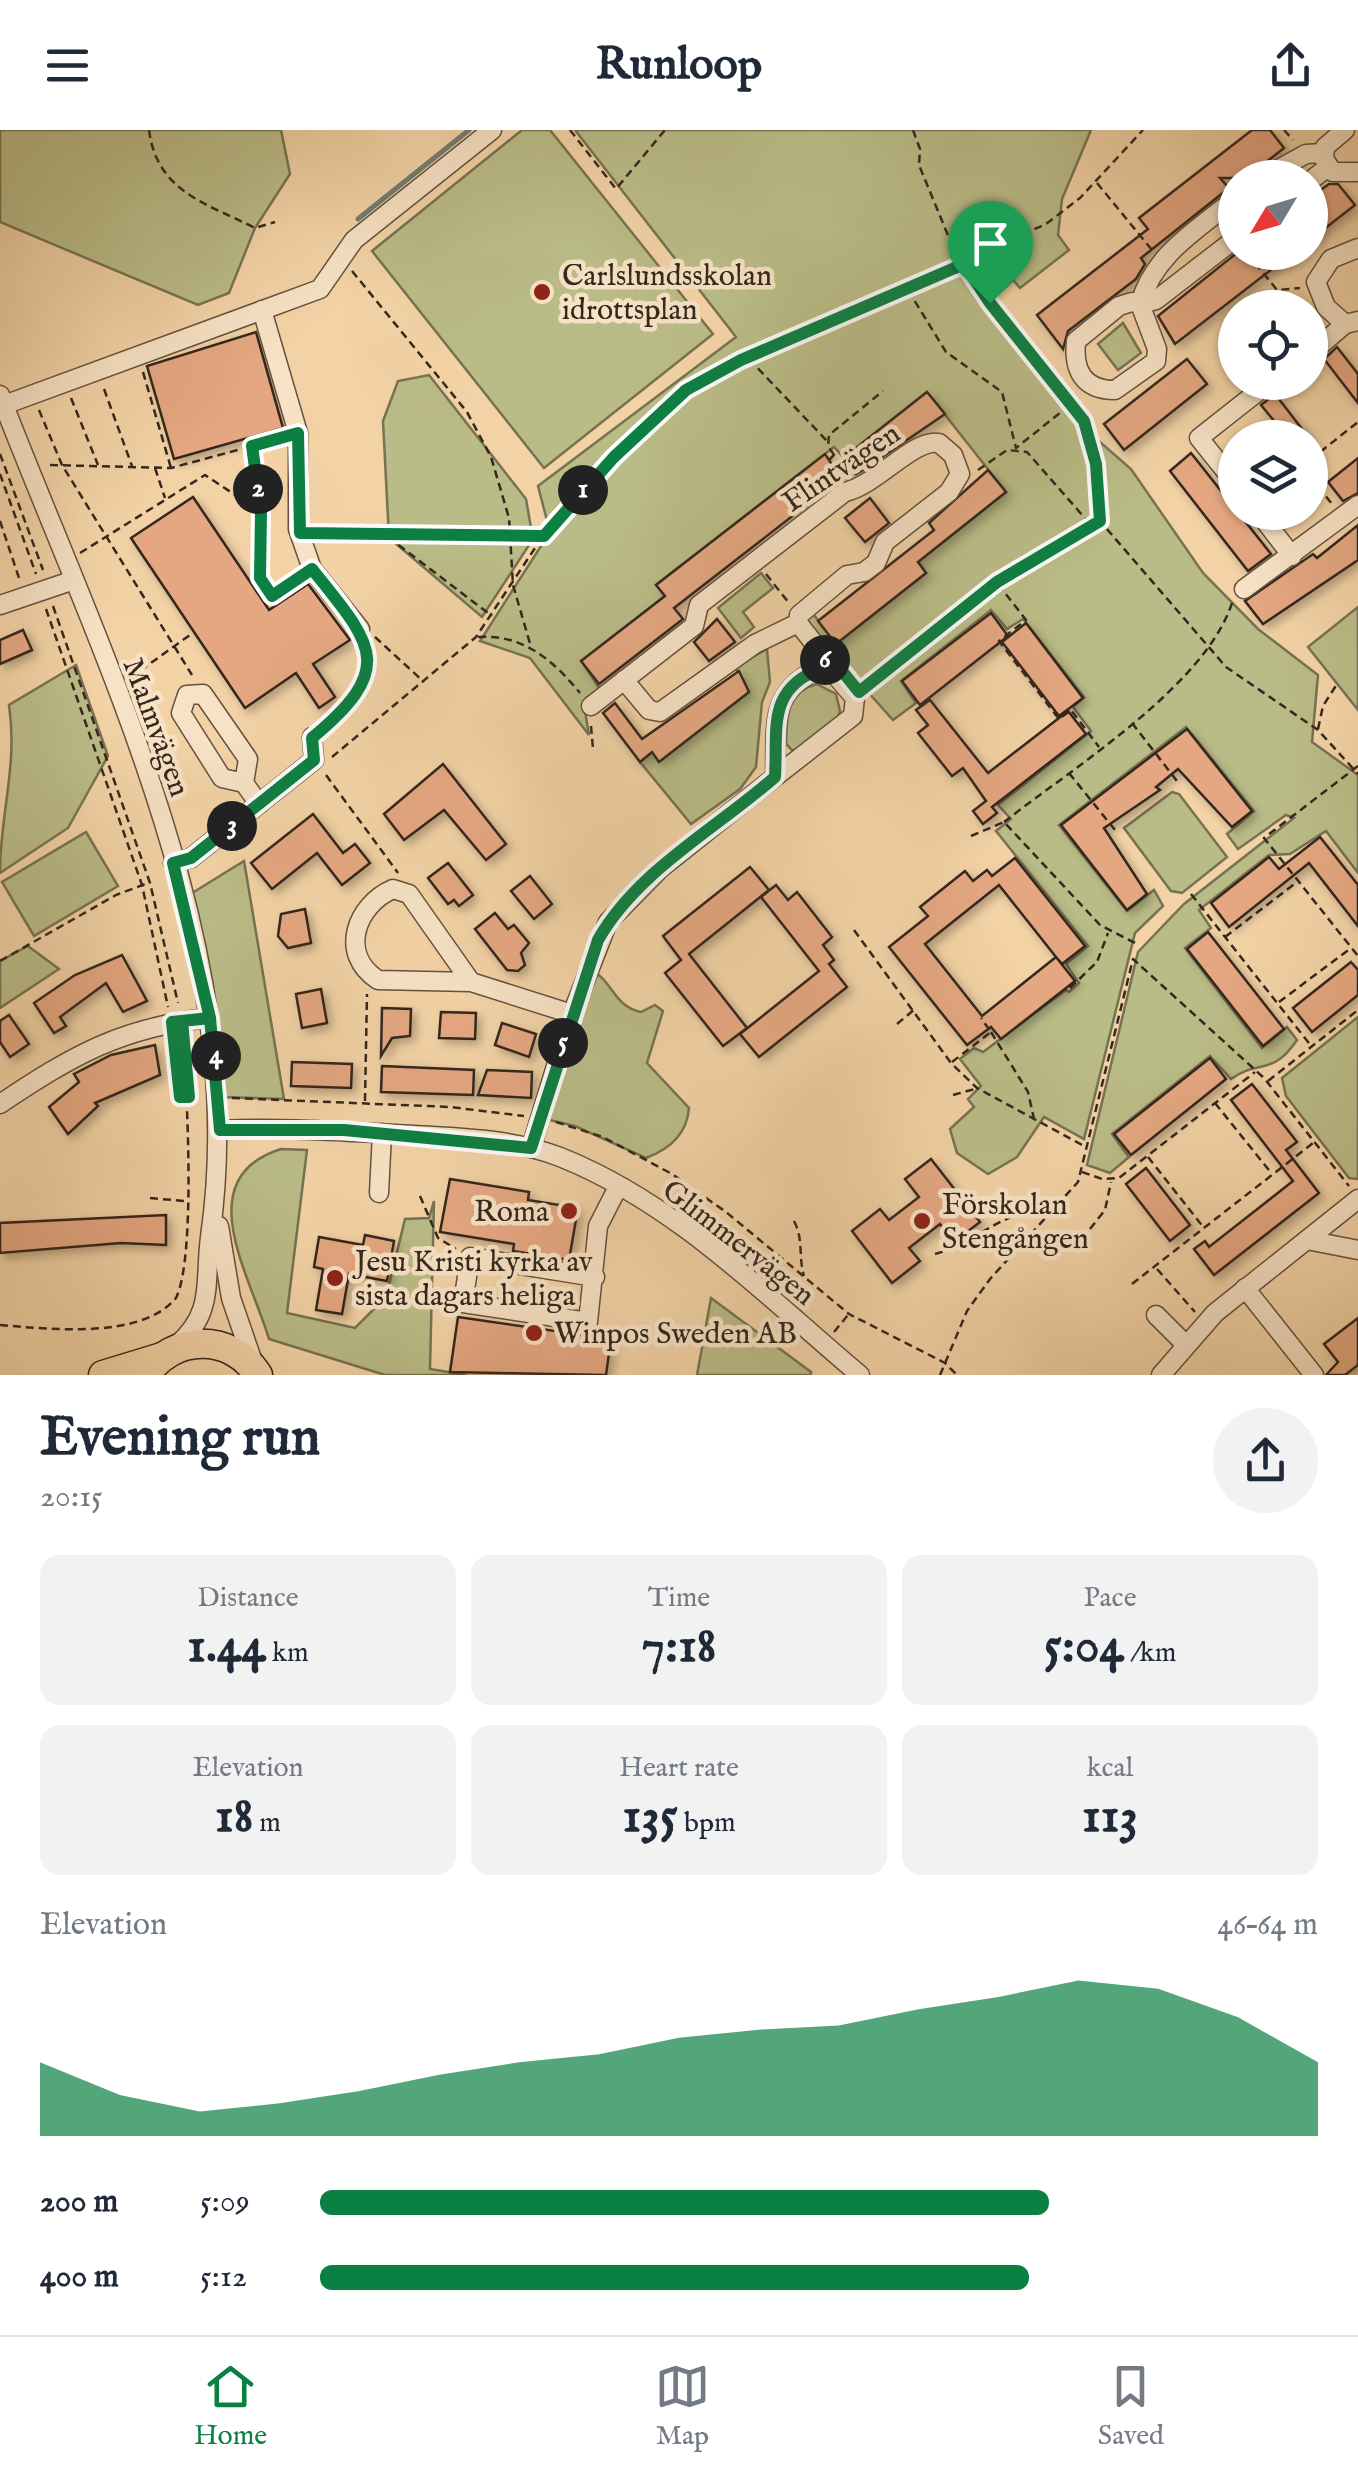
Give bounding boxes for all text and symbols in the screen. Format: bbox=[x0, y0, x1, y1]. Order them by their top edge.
text: Runloop bbox=[596, 37, 762, 94]
icon: menu bbox=[40, 38, 95, 93]
icon: share bbox=[1263, 38, 1318, 93]
north arrow bbox=[1218, 160, 1328, 270]
map controls bbox=[1218, 160, 1328, 530]
pin bbox=[948, 201, 1033, 304]
icon: arrive bbox=[963, 216, 1018, 271]
place label: Carlslundsskolan idrottsplan bbox=[562, 258, 772, 330]
marker: Carlslundsskolan idrottsplan bbox=[531, 281, 553, 303]
button: locate bbox=[1218, 290, 1328, 400]
street label: Flintvägen bbox=[776, 416, 908, 522]
button: layers bbox=[1218, 420, 1328, 530]
pin: 2 bbox=[233, 464, 283, 514]
pin: 1 bbox=[558, 465, 608, 515]
text: 2 bbox=[251, 471, 265, 506]
text: 1 bbox=[578, 472, 588, 507]
pin: 6 bbox=[800, 635, 850, 685]
text: 6 bbox=[819, 642, 831, 677]
street label: Malmvägen bbox=[113, 653, 198, 802]
pin: 3 bbox=[207, 801, 257, 851]
text: 3 bbox=[227, 808, 237, 843]
pin: 5 bbox=[538, 1018, 588, 1068]
text: 5 bbox=[558, 1025, 568, 1060]
pin: 4 bbox=[191, 1031, 241, 1081]
text: 4 bbox=[209, 1038, 223, 1073]
street label: Glimmervägen bbox=[654, 1172, 822, 1315]
place label: Förskolan Stengången bbox=[942, 1187, 1089, 1259]
place label: Roma bbox=[474, 1194, 549, 1232]
marker: Roma bbox=[558, 1200, 580, 1222]
marker: Förskolan Stengången bbox=[911, 1210, 933, 1232]
place label: Jesu Kristi kyrka av sista dagars heliga bbox=[352, 1244, 593, 1316]
marker: Jesu Kristi kyrka av sista dagars heliga bbox=[324, 1267, 346, 1289]
place label: Winpos Sweden AB bbox=[554, 1316, 797, 1354]
marker: Winpos Sweden AB bbox=[523, 1322, 545, 1344]
text: Evening run bbox=[40, 1404, 320, 1474]
button: share bbox=[1213, 1408, 1318, 1513]
text: 20:15 bbox=[40, 1477, 103, 1518]
text: Distance bbox=[197, 1581, 299, 1616]
text: Time bbox=[648, 1581, 710, 1616]
text: Pace bbox=[1084, 1581, 1136, 1616]
text: 1.44 bbox=[187, 1616, 266, 1679]
text: 7:18 bbox=[642, 1616, 716, 1679]
text: 5:04 bbox=[1044, 1616, 1124, 1679]
text: km bbox=[266, 1636, 309, 1671]
text: /km bbox=[1124, 1636, 1176, 1671]
text: Elevation bbox=[192, 1751, 304, 1786]
text: Heart rate bbox=[619, 1751, 739, 1786]
text: kcal bbox=[1087, 1751, 1133, 1786]
text: 18 bbox=[215, 1786, 253, 1849]
text: 135 bbox=[622, 1786, 678, 1849]
text: 113 bbox=[1082, 1786, 1138, 1849]
text: m bbox=[253, 1806, 281, 1841]
text: bpm bbox=[678, 1806, 736, 1841]
text: Elevation bbox=[40, 1905, 167, 1946]
text: 46–64 m bbox=[1217, 1905, 1318, 1946]
text: 200 m bbox=[40, 2182, 118, 2223]
text: 5:09 bbox=[200, 2182, 250, 2223]
text: 400 m bbox=[40, 2257, 119, 2298]
text: 5:12 bbox=[200, 2257, 247, 2298]
tab: Home bbox=[194, 2359, 267, 2454]
tab: Map bbox=[655, 2359, 710, 2454]
tab: Saved bbox=[1098, 2359, 1164, 2454]

